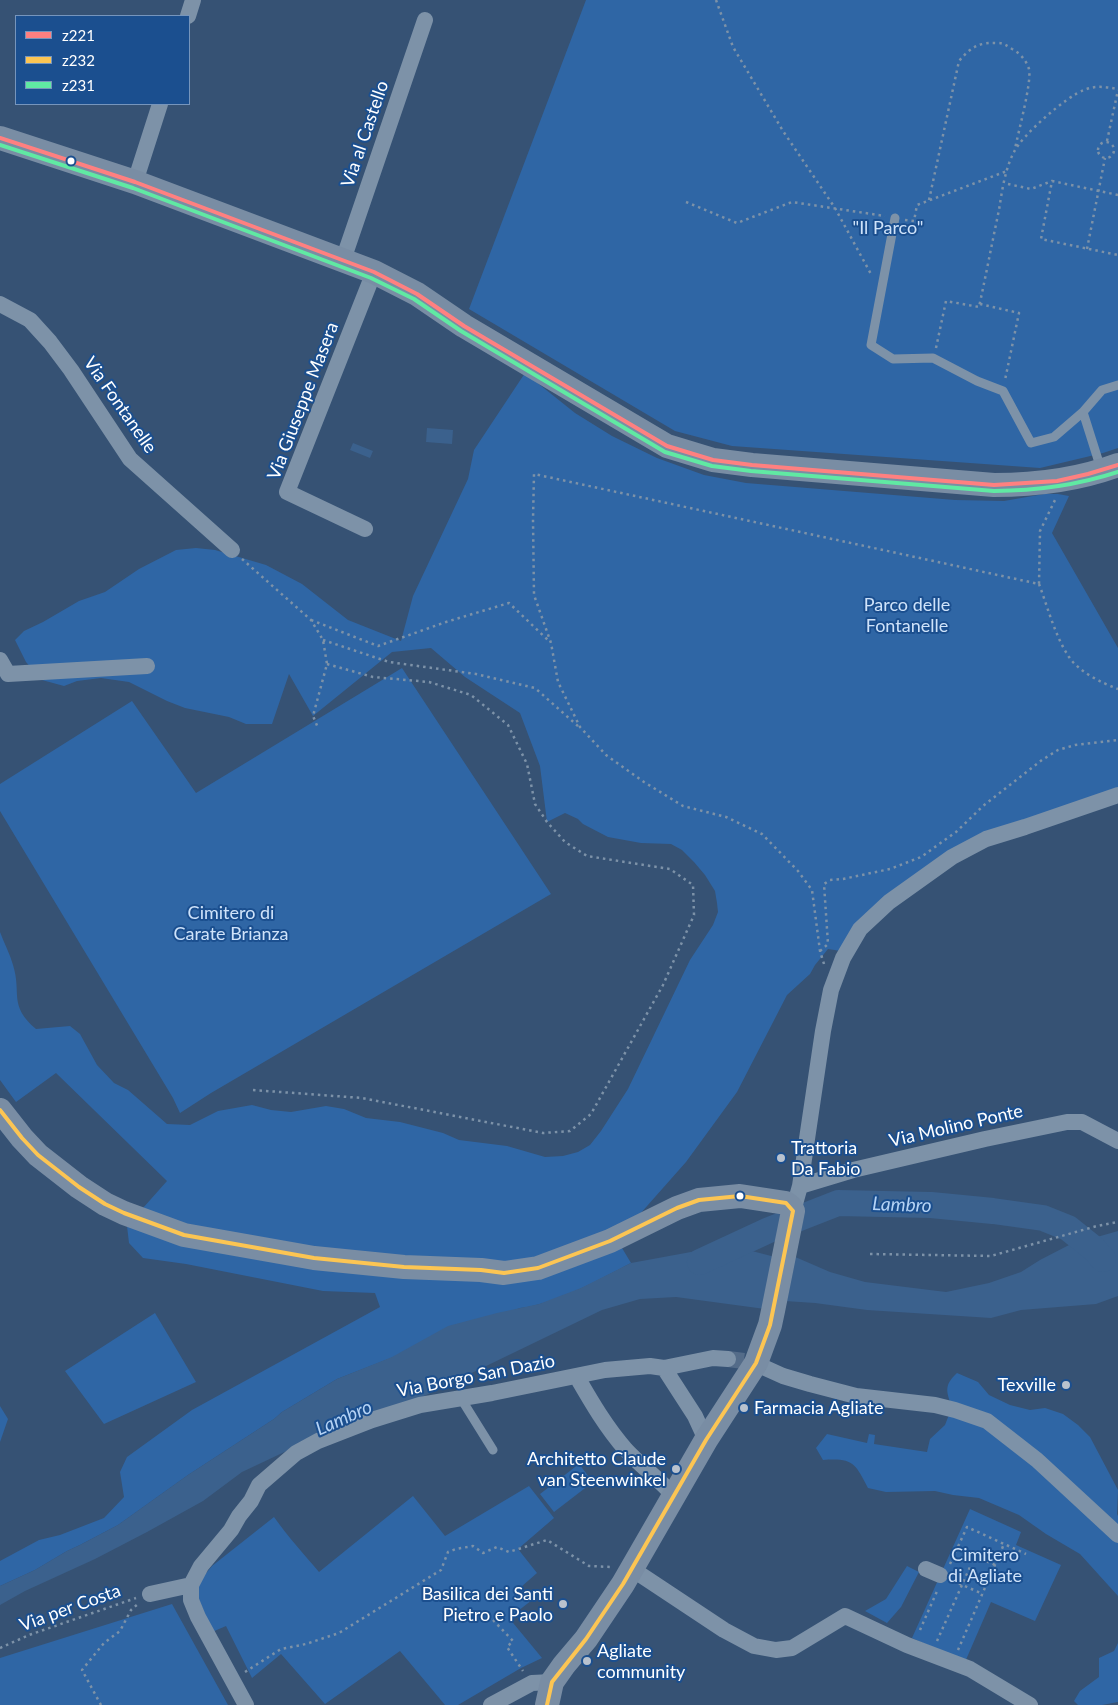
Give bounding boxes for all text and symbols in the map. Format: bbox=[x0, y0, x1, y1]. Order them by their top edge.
legend bbox=[15, 15, 190, 105]
text: z221 bbox=[62, 26, 95, 44]
text: z232 bbox=[62, 51, 95, 69]
text: z231 bbox=[62, 76, 95, 94]
street label: Via al Castello bbox=[337, 78, 393, 190]
unlabelled marker bbox=[66, 156, 76, 166]
park label: "Il Parco" bbox=[852, 217, 924, 239]
street label: Via Giuseppe Masera bbox=[263, 319, 343, 483]
street label: Via Fontanelle bbox=[79, 353, 161, 457]
park label: Parco delle Fontanelle bbox=[864, 594, 950, 636]
park label: Cimitero di Carate Brianza bbox=[173, 902, 289, 944]
street label: Via Molino Ponte bbox=[887, 1100, 1025, 1152]
place label: Trattoria Da Fabio bbox=[791, 1137, 860, 1180]
marker: Trattoria Da Fabio bbox=[775, 1152, 787, 1164]
unlabelled marker bbox=[735, 1191, 745, 1201]
water label: Lambro bbox=[872, 1193, 932, 1217]
street label: Via Borgo San Dazio bbox=[395, 1350, 557, 1402]
place label: Texville bbox=[998, 1374, 1056, 1396]
marker: Texville bbox=[1060, 1379, 1072, 1391]
water label: Lambro bbox=[312, 1396, 376, 1440]
place label: Farmacia Agliate bbox=[754, 1397, 883, 1419]
marker: Farmacia Agliate bbox=[738, 1402, 750, 1414]
place label: Architetto Claude van Steenwinkel bbox=[527, 1448, 666, 1490]
marker: Architetto Claude van Steenwinkel bbox=[670, 1463, 682, 1475]
park label: Cimitero di Agliate bbox=[948, 1544, 1022, 1586]
street label: Via per Costa bbox=[16, 1580, 124, 1636]
place label: Basilica dei Santi Pietro e Paolo bbox=[422, 1583, 553, 1626]
marker: Basilica dei Santi Pietro e Paolo bbox=[557, 1598, 569, 1610]
place label: Agliate community bbox=[597, 1640, 685, 1682]
marker: Agliate community bbox=[581, 1655, 593, 1667]

